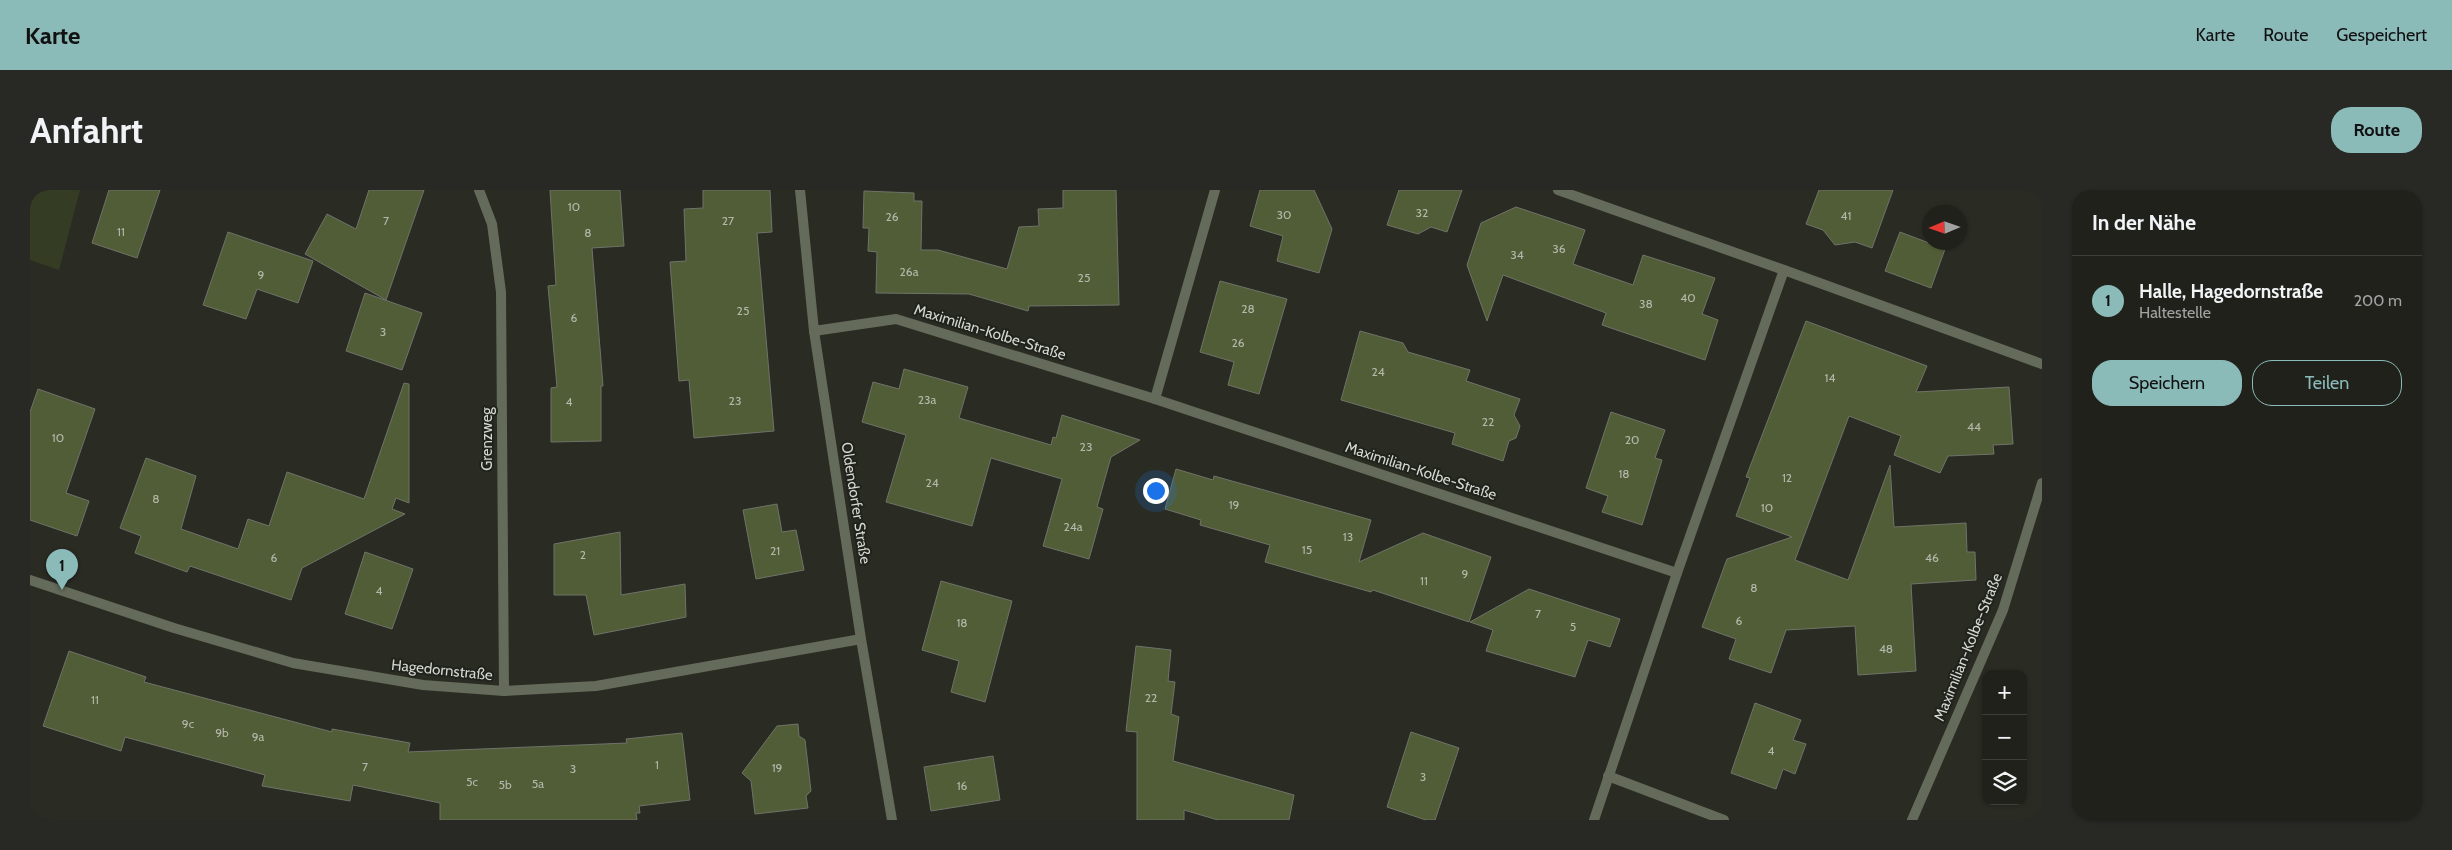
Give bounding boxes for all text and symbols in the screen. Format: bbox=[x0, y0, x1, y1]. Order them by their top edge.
text: Karte bbox=[25, 21, 80, 50]
text: Karte bbox=[2196, 24, 2235, 46]
text: Route bbox=[2263, 24, 2308, 46]
text: Gespeichert bbox=[2336, 24, 2427, 46]
button: Route bbox=[2331, 107, 2422, 153]
text: Anfahrt bbox=[30, 109, 143, 152]
house number: 10 bbox=[568, 199, 580, 214]
house number: 32 bbox=[1416, 205, 1428, 220]
north arrow bbox=[1922, 205, 1967, 250]
house number: 30 bbox=[1277, 207, 1291, 222]
house number: 41 bbox=[1841, 208, 1851, 223]
house number: 26 bbox=[885, 209, 899, 224]
text: In der Nähe bbox=[2092, 210, 2196, 235]
house number: 7 bbox=[383, 213, 389, 228]
house number: 27 bbox=[722, 213, 734, 228]
house number: 11 bbox=[117, 224, 125, 239]
house number: 8 bbox=[584, 225, 592, 240]
house number: 36 bbox=[1552, 241, 1566, 256]
house number: 34 bbox=[1510, 247, 1524, 262]
house number: 26a bbox=[900, 264, 919, 279]
house number: 9 bbox=[258, 267, 265, 282]
house number: 25 bbox=[1078, 270, 1090, 285]
text: Halle, Hagedornstraße bbox=[2139, 280, 2323, 303]
house number: 40 bbox=[1680, 290, 1696, 305]
text: 1 bbox=[2105, 291, 2111, 310]
text: 200 m bbox=[2354, 291, 2402, 310]
house number: 38 bbox=[1639, 296, 1653, 311]
street label: Maximilian-Kolbe-Straße bbox=[912, 300, 1069, 364]
house number: 28 bbox=[1241, 301, 1255, 316]
house number: 25 bbox=[737, 303, 749, 318]
text: Haltestelle bbox=[2139, 303, 2211, 322]
house number: 6 bbox=[571, 310, 578, 325]
house number: 3 bbox=[380, 324, 386, 339]
house number: 26 bbox=[1231, 335, 1245, 350]
button: Speichern bbox=[2092, 360, 2242, 406]
button: Teilen bbox=[2252, 360, 2402, 406]
house number: 24 bbox=[1371, 364, 1385, 379]
house number: 14 bbox=[1825, 370, 1835, 385]
house number: 23a bbox=[918, 392, 937, 407]
house number: 23 bbox=[729, 393, 741, 408]
house number: 4 bbox=[566, 394, 573, 409]
street label: Grenzweg bbox=[478, 407, 496, 471]
house number: 22 bbox=[1482, 414, 1494, 429]
house number: 44 bbox=[1967, 419, 1981, 434]
house number: 10 bbox=[52, 430, 64, 445]
house number: 20 bbox=[1625, 432, 1639, 447]
street label: Maximilian-Kolbe-Straße bbox=[1343, 438, 1499, 504]
house number: 23 bbox=[1080, 439, 1092, 454]
street label: Oldendorfer Straße bbox=[837, 441, 875, 565]
house number: 18 bbox=[1618, 466, 1630, 481]
house number: 12 bbox=[1782, 470, 1792, 485]
house number: 24 bbox=[925, 475, 939, 490]
your location bbox=[1143, 478, 1169, 504]
house number: 8 bbox=[152, 491, 160, 506]
house number: 19 bbox=[1229, 497, 1240, 512]
house number: 10 bbox=[1761, 500, 1773, 515]
house number: 24a bbox=[1064, 519, 1083, 534]
house number: 13 bbox=[1343, 529, 1353, 544]
house number: 15 bbox=[1302, 542, 1312, 557]
house number: 21 bbox=[770, 543, 780, 558]
house number: 2 bbox=[580, 547, 586, 562]
pin: 1 bbox=[46, 549, 78, 590]
house number: 6 bbox=[271, 550, 278, 565]
house number: 46 bbox=[1925, 550, 1939, 565]
house number: 9 bbox=[1462, 566, 1469, 581]
street label: Maximilian-Kolbe-Straße bbox=[1930, 570, 2006, 724]
house number: 11 bbox=[1420, 573, 1428, 588]
house number: 8 bbox=[1750, 580, 1758, 595]
house number: 4 bbox=[376, 583, 383, 598]
house number: 7 bbox=[1535, 606, 1541, 621]
house number: 6 bbox=[1736, 613, 1743, 628]
house number: 18 bbox=[956, 615, 968, 630]
house number: 5 bbox=[1570, 619, 1576, 634]
house number: 48 bbox=[1879, 641, 1893, 656]
street label: Hagedornstraße bbox=[390, 656, 494, 684]
map controls bbox=[1982, 670, 2027, 805]
button: + bbox=[1982, 670, 2027, 715]
house number: 22 bbox=[1145, 690, 1157, 705]
house number: 11 bbox=[91, 692, 99, 707]
button: − bbox=[1982, 715, 2027, 760]
house number: 9c bbox=[182, 716, 195, 731]
house number: 9b bbox=[215, 725, 229, 740]
house number: 9a bbox=[252, 729, 265, 744]
house number: 4 bbox=[1768, 743, 1775, 758]
house number: 1 bbox=[655, 757, 659, 772]
house number: 7 bbox=[362, 759, 368, 774]
house number: 19 bbox=[772, 760, 783, 775]
button: layers bbox=[1982, 760, 2027, 805]
house number: 3 bbox=[570, 761, 576, 776]
house number: 3 bbox=[1420, 769, 1426, 784]
house number: 5c bbox=[466, 774, 479, 789]
house number: 5a bbox=[532, 776, 544, 791]
house number: 5b bbox=[498, 777, 512, 792]
house number: 16 bbox=[957, 778, 968, 793]

